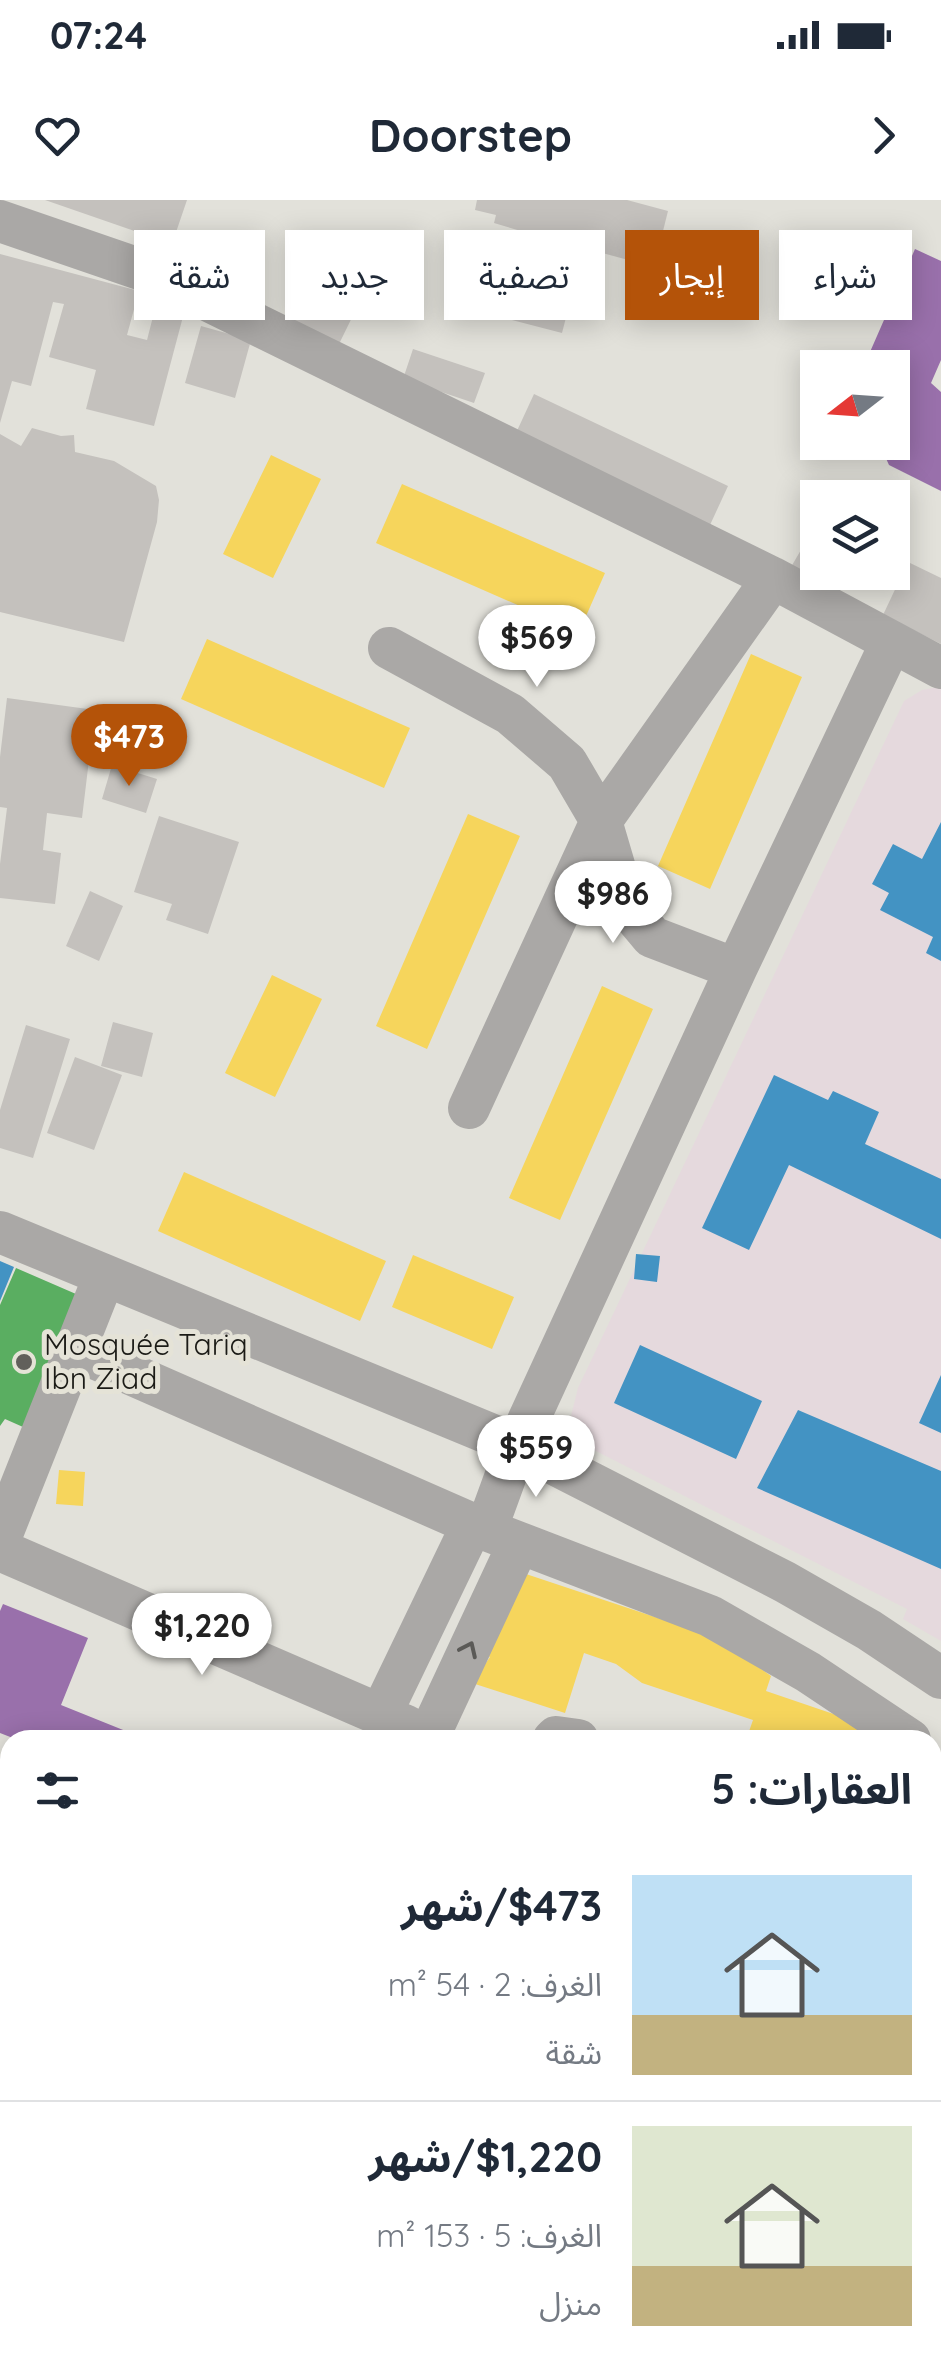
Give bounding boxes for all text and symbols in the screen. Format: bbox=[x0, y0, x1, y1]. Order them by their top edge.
text: 07:24 bbox=[50, 11, 147, 59]
text: Doorstep bbox=[369, 107, 572, 163]
icon: heart bbox=[30, 108, 85, 163]
icon: forward bbox=[856, 108, 911, 163]
chip: شقة bbox=[134, 230, 265, 320]
chip: جديد bbox=[285, 230, 424, 320]
chip: تصفية bbox=[444, 230, 605, 320]
chip: إيجار bbox=[625, 230, 759, 320]
chip: شراء bbox=[779, 230, 912, 320]
north arrow bbox=[800, 350, 910, 460]
map controls bbox=[800, 350, 910, 590]
button: layers bbox=[800, 480, 910, 590]
pin: $569 bbox=[478, 605, 596, 690]
text: $569 bbox=[500, 617, 574, 657]
pin: $473 bbox=[70, 704, 188, 789]
text: $473 bbox=[93, 716, 165, 756]
pin: $986 bbox=[554, 861, 672, 946]
text: $986 bbox=[577, 873, 649, 913]
place label: Mosquée Tariq Ibn Ziad bbox=[44, 1325, 248, 1397]
marker: Mosquée Tariq Ibn Ziad bbox=[13, 1351, 35, 1373]
pin: $559 bbox=[477, 1415, 595, 1500]
text: $559 bbox=[499, 1427, 573, 1467]
pin: $1,220 bbox=[121, 1593, 283, 1678]
text: $1,220 bbox=[154, 1605, 250, 1645]
one-way arrow bbox=[457, 1642, 477, 1660]
text: العقارات: 5 bbox=[711, 1762, 912, 1815]
icon: filters bbox=[30, 1763, 85, 1818]
text: $473/شهر bbox=[401, 1879, 602, 1932]
icon: home bbox=[712, 1915, 832, 2035]
text: الغرف: 2 · 54 m² bbox=[388, 1964, 602, 2004]
text: شقة bbox=[546, 2032, 602, 2072]
text: $1,220/شهر bbox=[369, 2130, 602, 2183]
icon: home bbox=[712, 2166, 832, 2286]
text: الغرف: 5 · 153 m² bbox=[376, 2215, 602, 2255]
text: منزل bbox=[539, 2283, 602, 2323]

